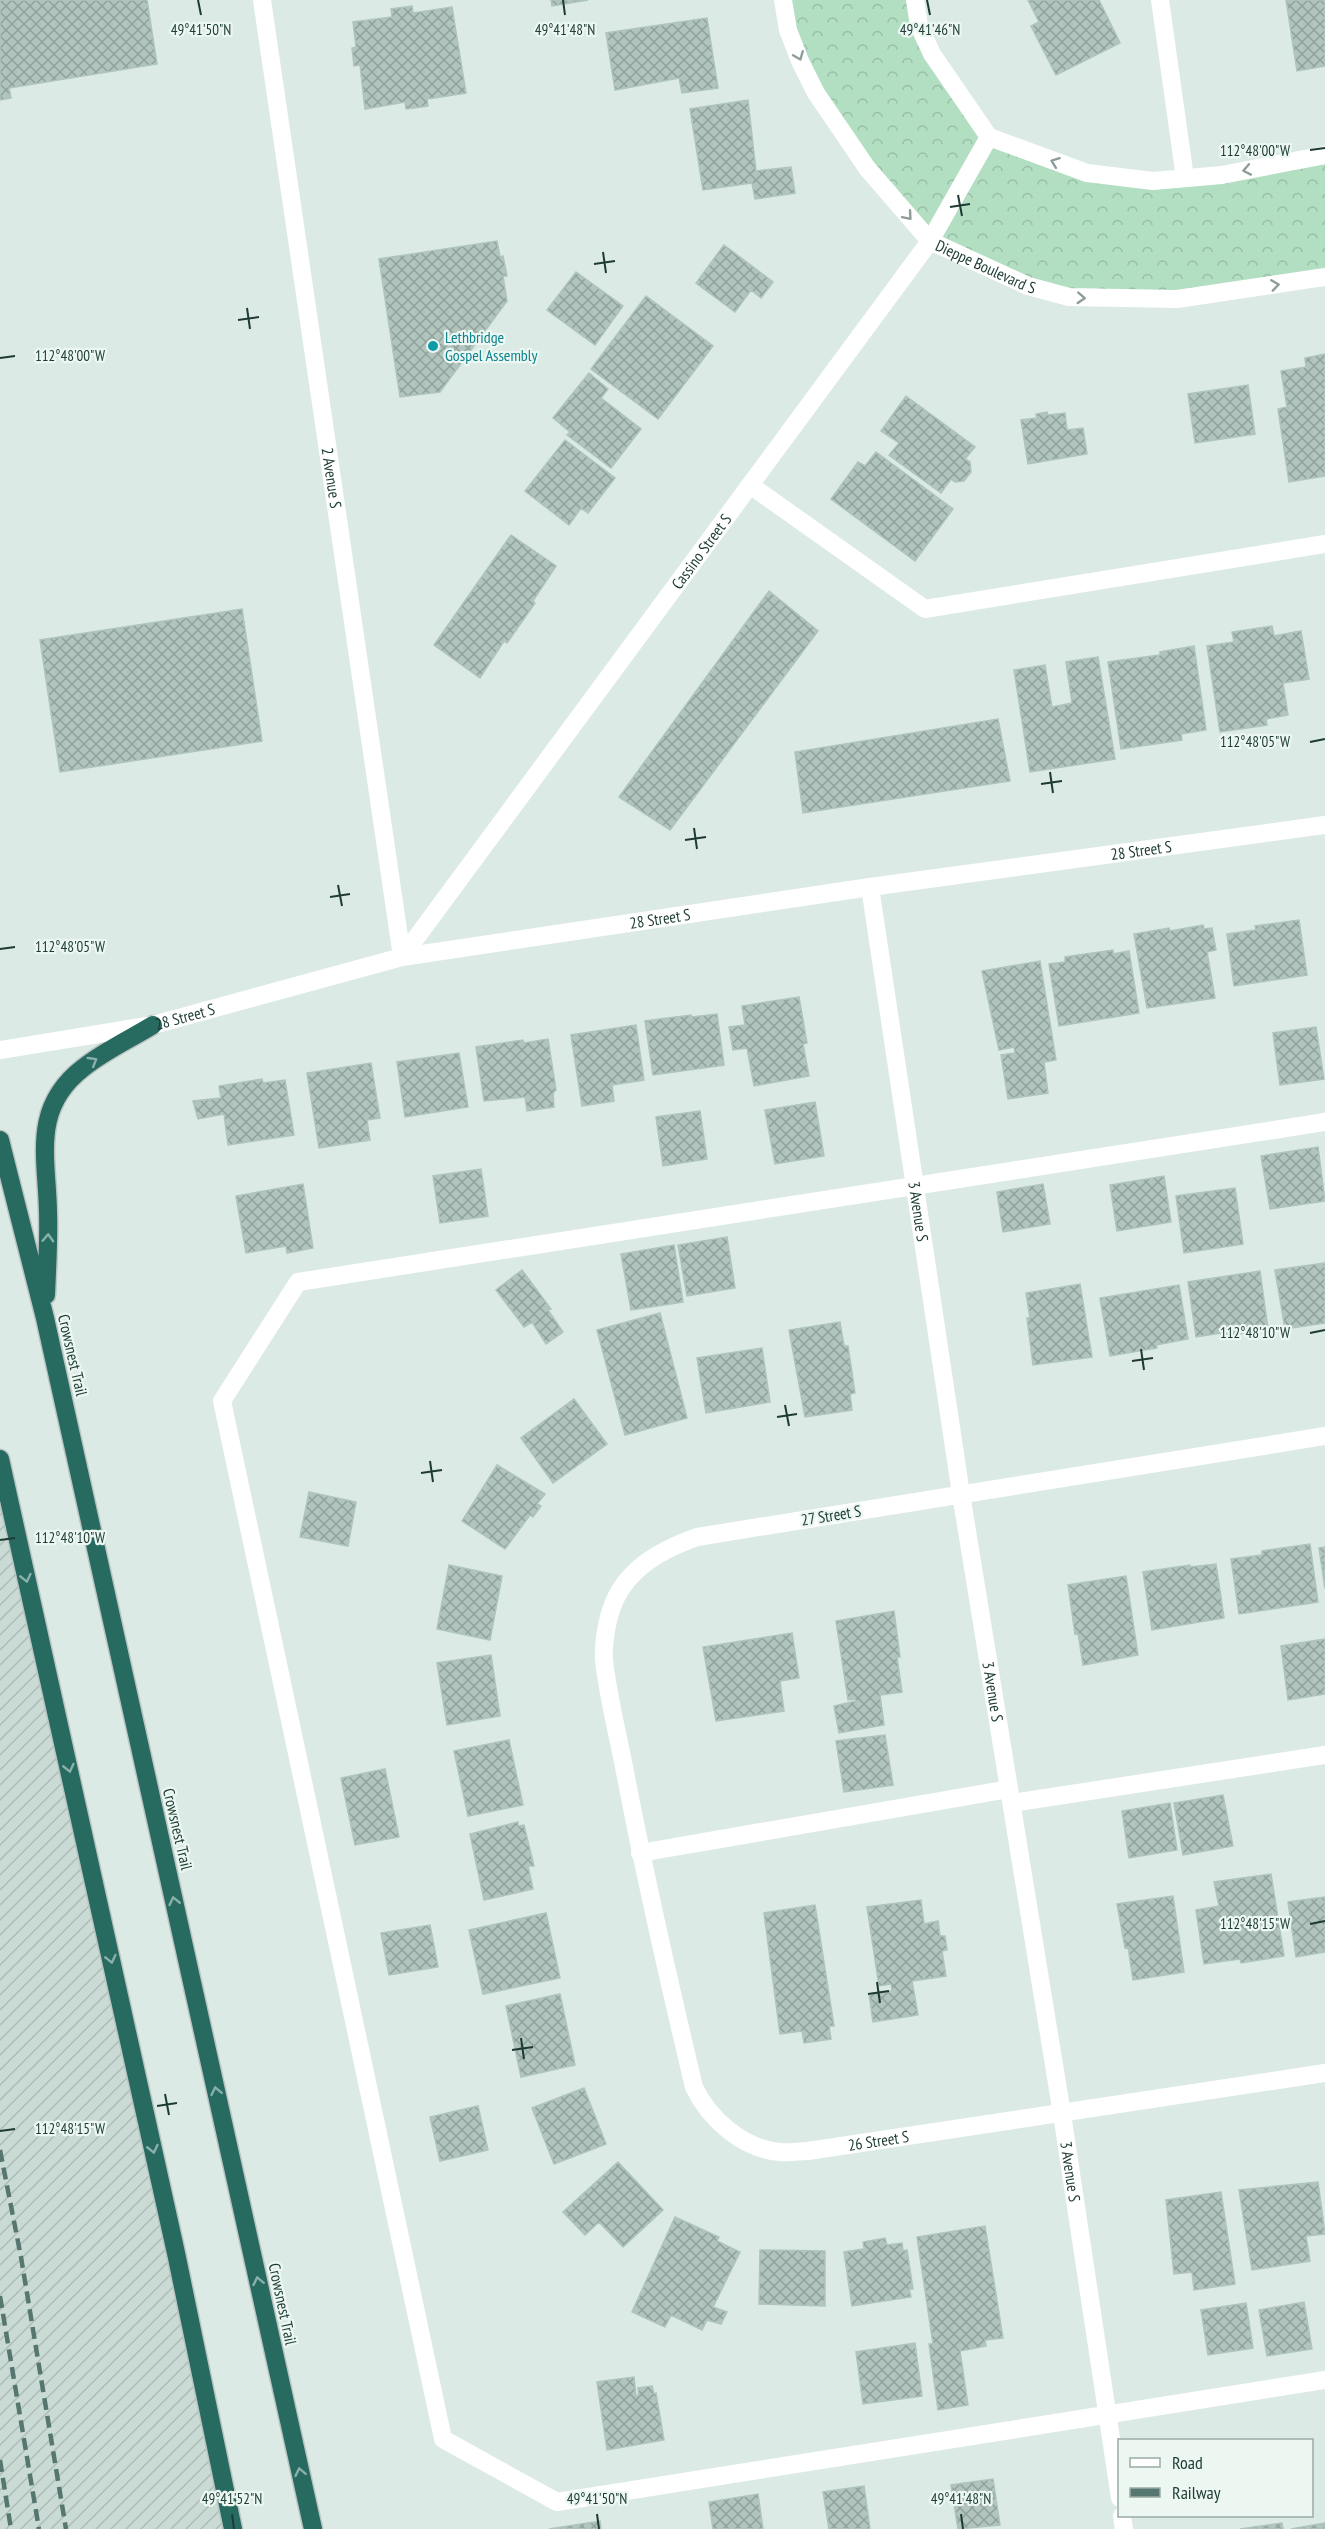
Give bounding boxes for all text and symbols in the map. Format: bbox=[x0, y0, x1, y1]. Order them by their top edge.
text: 49°41'50"N bbox=[171, 20, 231, 39]
text: 49°41'48"N bbox=[535, 20, 595, 39]
text: 49°41'46"N bbox=[900, 20, 960, 39]
one-way arrow bbox=[791, 50, 804, 61]
text: 112°48'00"W bbox=[1220, 141, 1290, 160]
one-way arrow bbox=[1050, 156, 1061, 169]
one-way arrow bbox=[1242, 163, 1252, 176]
one-way arrow bbox=[901, 209, 912, 220]
street label: Dieppe Boulevard S bbox=[933, 235, 1038, 298]
one-way arrow bbox=[1270, 279, 1279, 291]
one-way arrow bbox=[1076, 291, 1085, 304]
place label: Lethbridge Gospel Assembly bbox=[445, 327, 538, 365]
marker: Lethbridge Gospel Assembly bbox=[426, 339, 440, 353]
text: 112°48'00"W bbox=[35, 346, 105, 365]
street label: 2 Avenue S bbox=[318, 446, 346, 510]
street label: Cassino Street S bbox=[667, 510, 736, 593]
text: 112°48'05"W bbox=[1220, 732, 1290, 751]
street label: 28 Street S bbox=[1109, 836, 1173, 864]
street label: 28 Street S bbox=[628, 904, 692, 933]
text: 112°48'05"W bbox=[35, 937, 105, 956]
street label: 28 Street S bbox=[153, 999, 217, 1034]
one-way arrow bbox=[87, 1057, 97, 1069]
street label: 3 Avenue S bbox=[904, 1180, 933, 1243]
one-way arrow bbox=[41, 1234, 54, 1243]
street label: Crowsnest Trail bbox=[54, 1312, 92, 1398]
text: 112°48'10"W bbox=[1220, 1323, 1290, 1342]
street label: 27 Street S bbox=[800, 1500, 863, 1530]
text: 112°48'10"W bbox=[35, 1528, 105, 1547]
one-way arrow bbox=[19, 1573, 32, 1583]
street label: 3 Avenue S bbox=[978, 1660, 1008, 1723]
one-way arrow bbox=[61, 1763, 74, 1773]
street label: Crowsnest Trail bbox=[159, 1786, 197, 1872]
one-way arrow bbox=[169, 1896, 182, 1906]
text: 112°48'15"W bbox=[1220, 1914, 1290, 1933]
one-way arrow bbox=[104, 1954, 117, 1964]
one-way arrow bbox=[211, 2086, 224, 2096]
text: 112°48'15"W bbox=[35, 2119, 105, 2138]
street label: 26 Street S bbox=[847, 2126, 910, 2155]
street label: 3 Avenue S bbox=[1056, 2140, 1085, 2203]
one-way arrow bbox=[146, 2144, 159, 2154]
street label: Crowsnest Trail bbox=[265, 2261, 301, 2347]
one-way arrow bbox=[253, 2277, 266, 2287]
legend bbox=[1118, 2439, 1313, 2517]
text: Road bbox=[1172, 2451, 1203, 2474]
one-way arrow bbox=[294, 2467, 307, 2477]
text: Railway bbox=[1172, 2481, 1221, 2504]
text: 49°41'52"N bbox=[202, 2489, 262, 2508]
text: 49°41'50"N bbox=[567, 2489, 627, 2508]
text: 49°41'48"N bbox=[931, 2489, 991, 2508]

